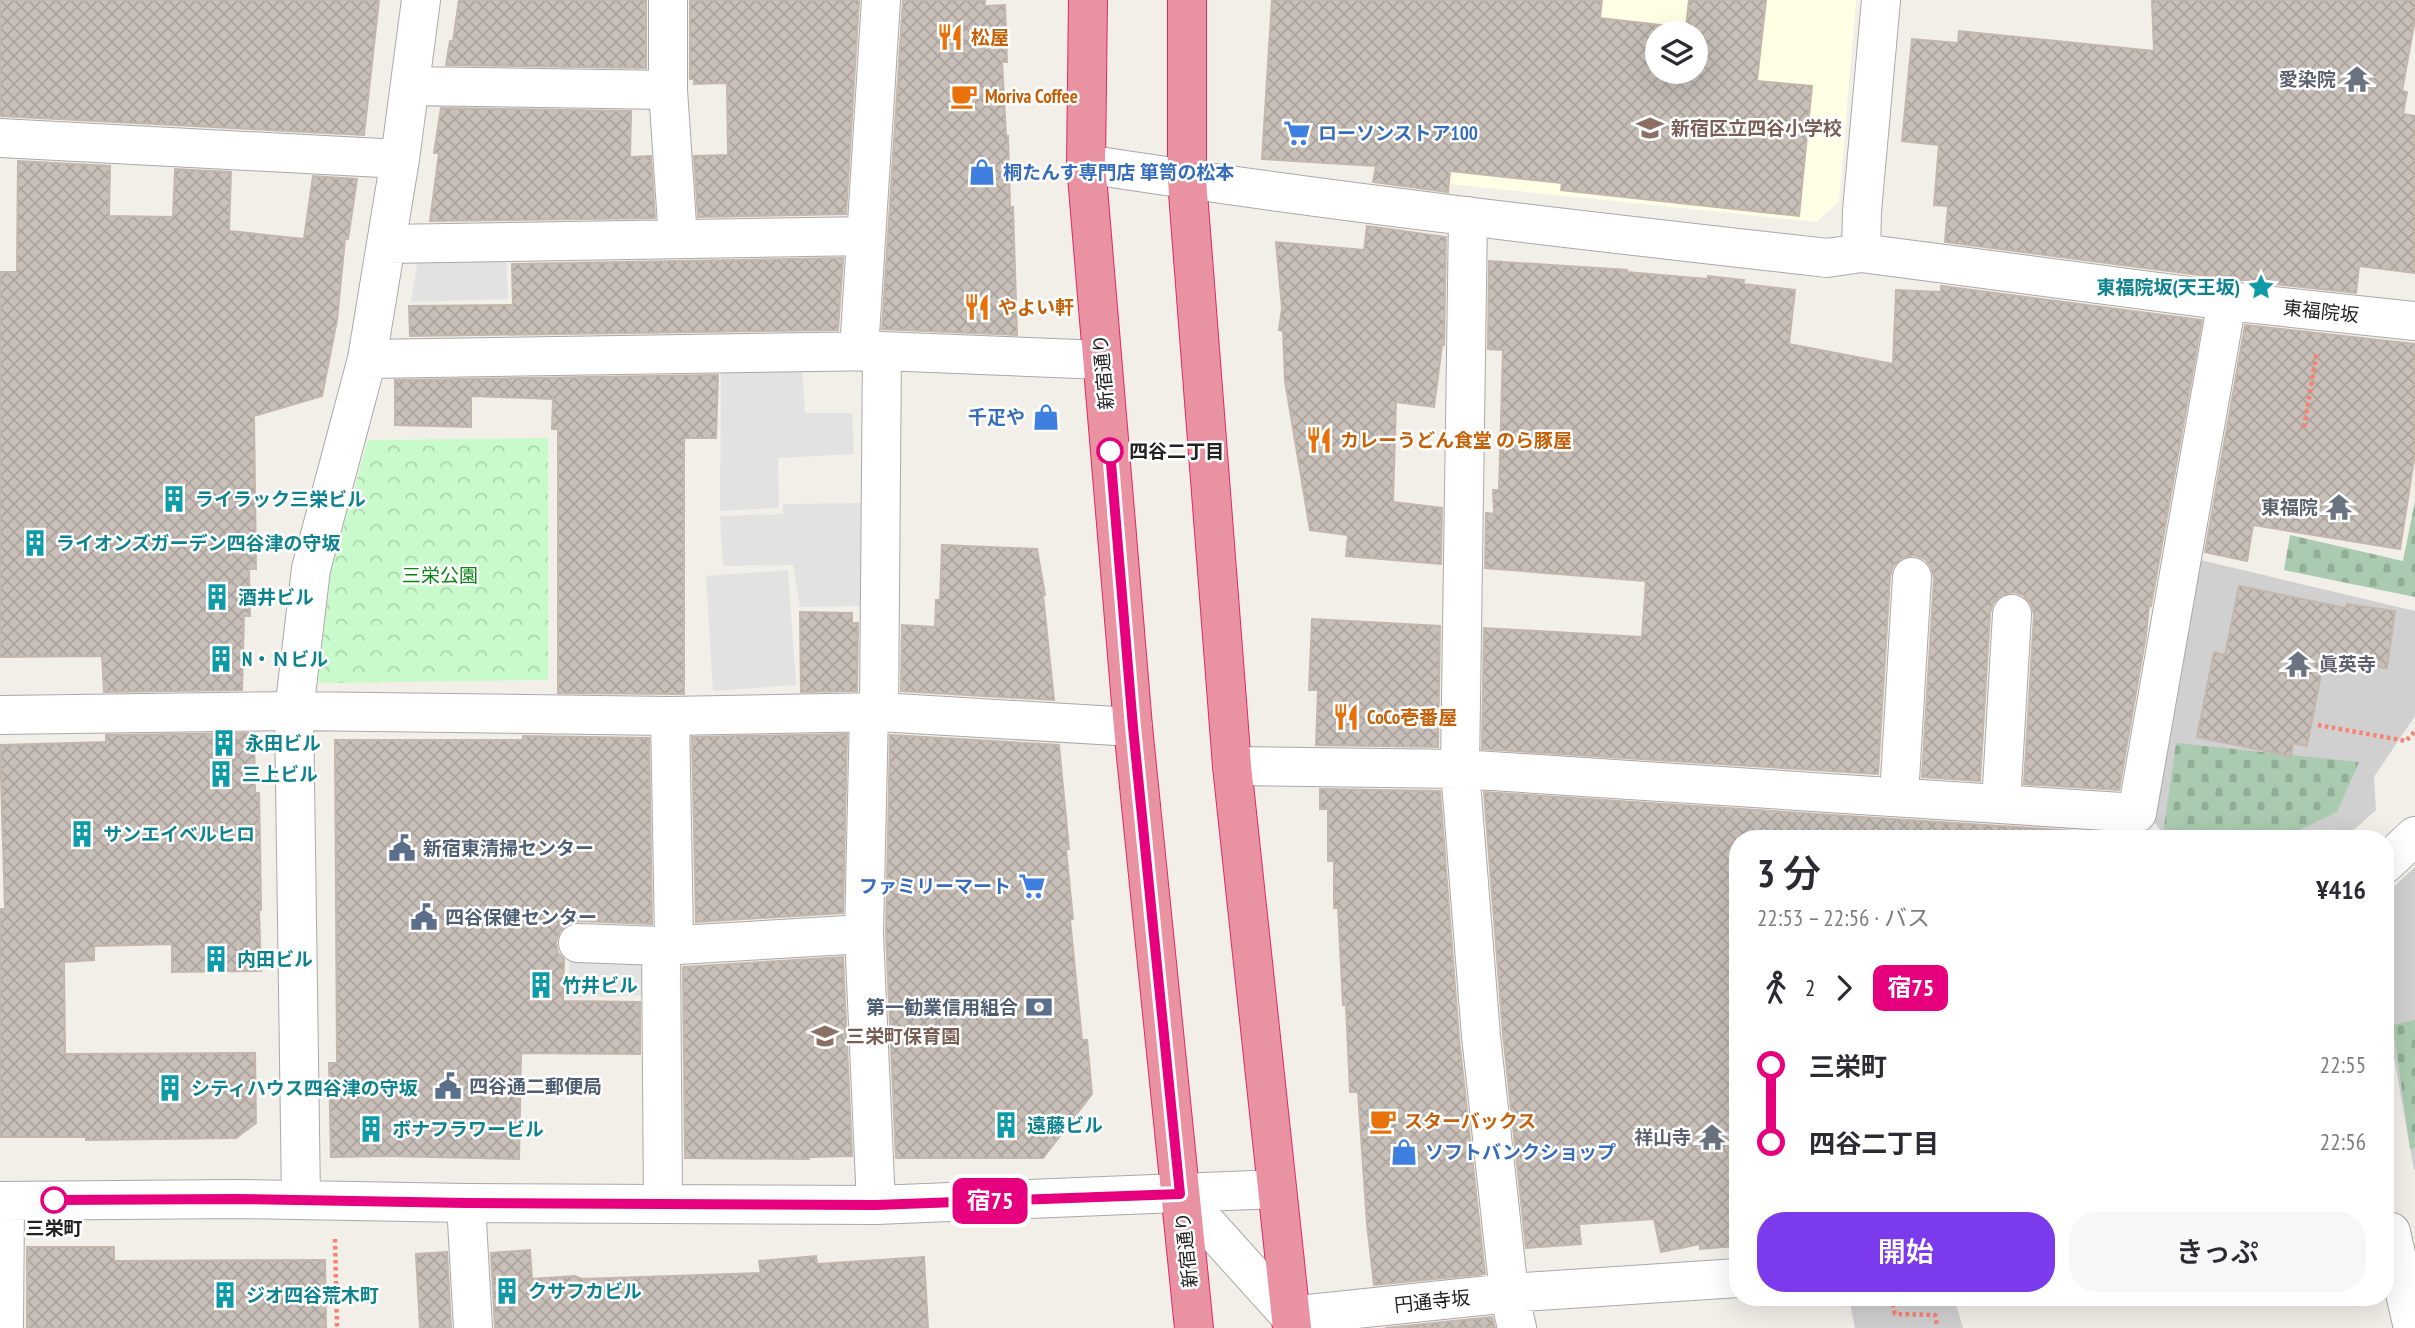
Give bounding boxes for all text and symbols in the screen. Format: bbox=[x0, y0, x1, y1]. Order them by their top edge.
map controls bbox=[1645, 21, 1708, 84]
button: layers bbox=[1645, 21, 1708, 84]
restaurant icon: 松屋 bbox=[935, 22, 965, 52]
place label: 松屋 bbox=[971, 25, 1009, 49]
temple icon: 愛染院 bbox=[2342, 64, 2372, 94]
place label: 愛染院 bbox=[2279, 67, 2336, 91]
cafe icon: Moriva Coffee bbox=[949, 81, 979, 111]
place label: Moriva Coffee bbox=[985, 84, 1078, 108]
school or university icon: 新宿区立四谷小学校 bbox=[1635, 113, 1665, 143]
place label: 新宿区立四谷小学校 bbox=[1671, 116, 1842, 140]
supermarket icon: ローソンストア100 bbox=[1282, 118, 1312, 148]
place label: ローソンストア100 bbox=[1318, 121, 1478, 145]
shop icon: 桐たんす専門店 箪笥の松本 bbox=[967, 157, 997, 187]
place label: 桐たんす専門店 箪笥の松本 bbox=[1003, 160, 1235, 184]
place icon: 東福院坂(天王坂) bbox=[2246, 272, 2276, 302]
place label: 東福院坂(天王坂) bbox=[2096, 275, 2240, 299]
restaurant icon: やよい軒 bbox=[962, 292, 992, 322]
place label: やよい軒 bbox=[998, 295, 1074, 319]
street label: 東福院坂 bbox=[2282, 295, 2360, 327]
street label: 新宿通り bbox=[1088, 333, 1118, 411]
shop icon: 千疋や bbox=[1031, 402, 1061, 432]
place label: 千疋や bbox=[968, 405, 1025, 429]
restaurant icon: カレーうどん食堂 のら豚屋 bbox=[1304, 425, 1334, 455]
place label: カレーうどん食堂 のら豚屋 bbox=[1340, 428, 1572, 452]
marker: 四谷二丁目 bbox=[1097, 438, 1123, 464]
place label: 四谷二丁目 bbox=[1129, 439, 1224, 463]
building icon: ライラック三栄ビル bbox=[159, 484, 189, 514]
place label: ライラック三栄ビル bbox=[195, 487, 366, 511]
temple icon: 東福院 bbox=[2324, 492, 2354, 522]
place label: 東福院 bbox=[2261, 495, 2318, 519]
building icon: ライオンズガーデン四谷津の守坂 bbox=[20, 528, 50, 558]
place label: ライオンズガーデン四谷津の守坂 bbox=[56, 531, 341, 555]
park label: 三栄公園 bbox=[402, 563, 478, 587]
building icon: 酒井ビル bbox=[202, 582, 232, 612]
place label: 酒井ビル bbox=[238, 585, 314, 609]
building icon: N・Ｎビル bbox=[206, 644, 236, 674]
place label: N・Ｎビル bbox=[242, 647, 328, 671]
temple icon: 眞英寺 bbox=[2283, 649, 2313, 679]
place label: 眞英寺 bbox=[2319, 652, 2376, 676]
restaurant icon: CoCo壱番屋 bbox=[1331, 702, 1361, 732]
place label: CoCo壱番屋 bbox=[1367, 705, 1457, 729]
building icon: 永田ビル bbox=[209, 728, 239, 758]
place label: 永田ビル bbox=[245, 731, 321, 755]
building icon: 三上ビル bbox=[206, 759, 236, 789]
place label: 三上ビル bbox=[242, 762, 318, 786]
building icon: サンエイベルヒロ bbox=[67, 819, 97, 849]
place label: サンエイベルヒロ bbox=[103, 822, 255, 846]
public building icon: 新宿東清掃センター bbox=[387, 833, 417, 863]
place label: 新宿東清掃センター bbox=[423, 836, 594, 860]
text: 3 分 bbox=[1757, 848, 1821, 897]
supermarket icon: ファミリーマート bbox=[1017, 871, 1047, 901]
text: ¥416 bbox=[2316, 873, 2366, 906]
place label: ファミリーマート bbox=[859, 874, 1011, 898]
public building icon: 四谷保健センター bbox=[409, 902, 439, 932]
text: 22:53 – 22:56 · バス bbox=[1757, 903, 1930, 932]
place label: 四谷保健センター bbox=[445, 905, 597, 929]
building icon: 内田ビル bbox=[201, 944, 231, 974]
place label: 内田ビル bbox=[237, 947, 313, 971]
icon: walk bbox=[1757, 969, 1795, 1007]
icon: forward bbox=[1825, 969, 1863, 1007]
building icon: 竹井ビル bbox=[526, 970, 556, 1000]
text: 宿75 bbox=[1887, 972, 1934, 1003]
place label: 竹井ビル bbox=[562, 973, 638, 997]
text: 2 bbox=[1805, 973, 1815, 1002]
bank icon: 第一勧業信用組合 bbox=[1024, 992, 1054, 1022]
place label: 第一勧業信用組合 bbox=[866, 995, 1018, 1019]
school or university icon: 三栄町保育園 bbox=[810, 1021, 840, 1051]
place label: 三栄町保育園 bbox=[846, 1024, 960, 1048]
text: 三栄町 bbox=[1809, 1050, 1887, 1083]
text: 22:55 bbox=[2320, 1050, 2366, 1079]
public building icon: 四谷通二郵便局 bbox=[433, 1071, 463, 1101]
building icon: シティハウス四谷津の守坂 bbox=[155, 1073, 185, 1103]
place label: 四谷通二郵便局 bbox=[469, 1074, 602, 1098]
place label: シティハウス四谷津の守坂 bbox=[191, 1076, 418, 1100]
cafe icon: スターバックス bbox=[1368, 1106, 1398, 1136]
place label: スターバックス bbox=[1404, 1109, 1536, 1133]
building icon: 遠藤ビル bbox=[991, 1110, 1021, 1140]
place label: 遠藤ビル bbox=[1027, 1113, 1103, 1137]
building icon: ボナフラワービル bbox=[356, 1114, 386, 1144]
place label: ボナフラワービル bbox=[392, 1117, 544, 1141]
temple icon: 祥山寺 bbox=[1697, 1122, 1727, 1152]
place label: 祥山寺 bbox=[1634, 1125, 1691, 1149]
text: 四谷二丁目 bbox=[1809, 1127, 1939, 1160]
text: 22:56 bbox=[2320, 1127, 2366, 1156]
shop icon: ソフトバンクショップ bbox=[1389, 1137, 1419, 1167]
place label: ソフトバンクショップ bbox=[1425, 1140, 1616, 1164]
line badge: 宿75 bbox=[950, 1178, 1030, 1224]
text: 宿75 bbox=[967, 1185, 1013, 1216]
marker: 三栄町 bbox=[41, 1187, 67, 1213]
street label: 新宿通り bbox=[1170, 1211, 1202, 1289]
button: 開始 bbox=[1757, 1212, 2055, 1292]
button: きっぷ bbox=[2069, 1212, 2366, 1292]
place label: 三栄町 bbox=[25, 1216, 83, 1240]
building icon: クサフカビル bbox=[492, 1276, 522, 1306]
place label: クサフカビル bbox=[528, 1279, 642, 1303]
building icon: ジオ四谷荒木町 bbox=[210, 1280, 240, 1310]
place label: ジオ四谷荒木町 bbox=[246, 1283, 379, 1307]
street label: 円通寺坂 bbox=[1393, 1285, 1471, 1317]

